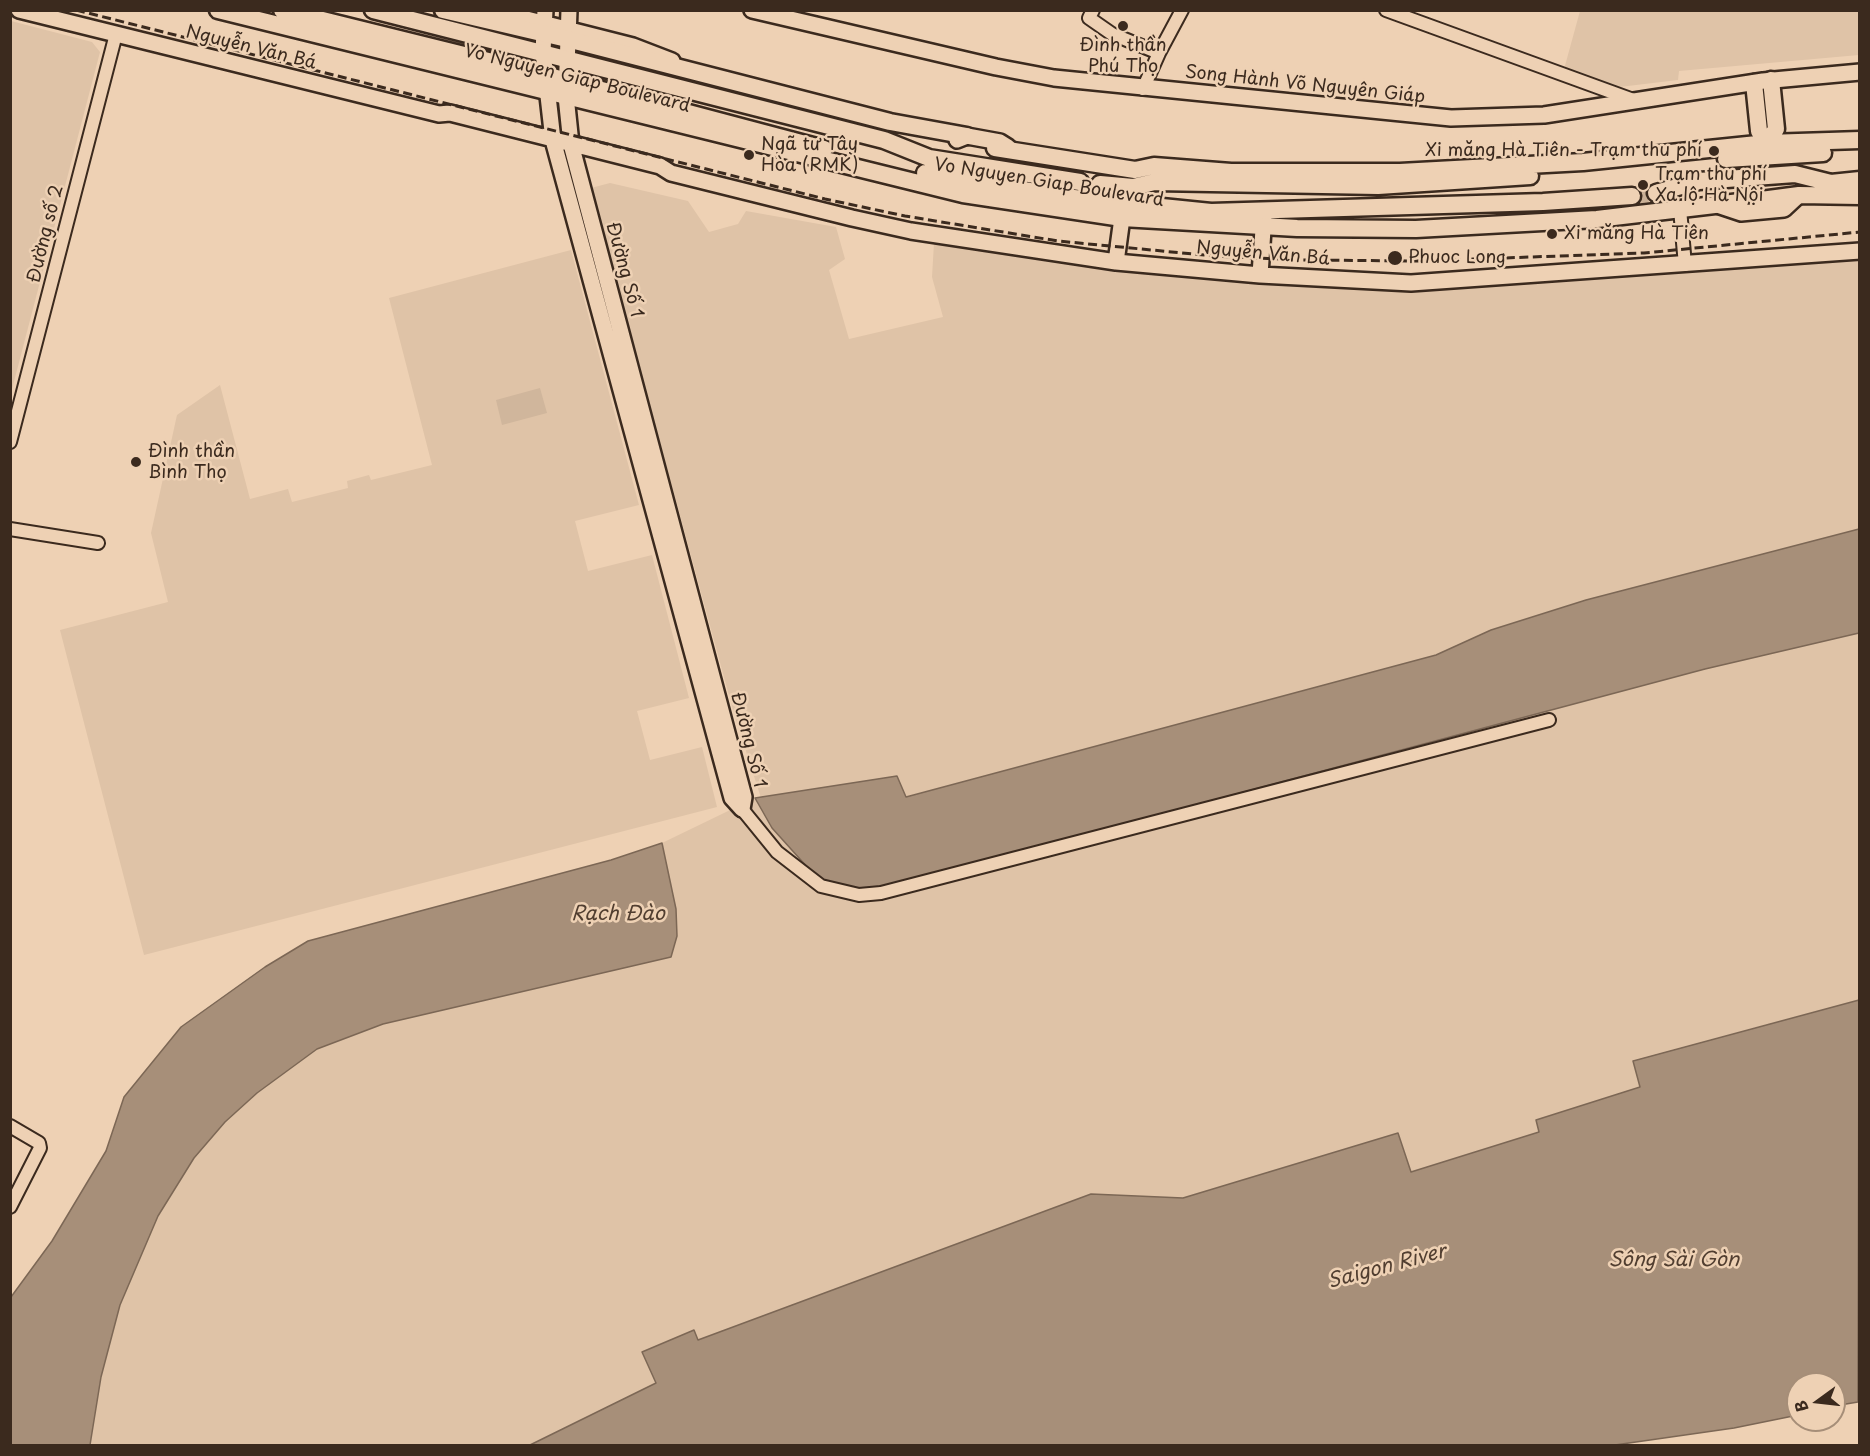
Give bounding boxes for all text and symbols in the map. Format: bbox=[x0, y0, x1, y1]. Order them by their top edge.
marker: Đình thần Phú Thọ bbox=[1116, 19, 1130, 33]
street label: Nguyễn Văn Bá bbox=[184, 21, 318, 75]
place label: Đình thần Phú Thọ bbox=[1079, 35, 1167, 78]
street label: Vo Nguyen Giap Boulevard bbox=[462, 40, 692, 118]
street label: Song Hành Võ Nguyên Giáp bbox=[1184, 62, 1426, 108]
place label: Ngã tư Tây Hòa (RMK) bbox=[761, 134, 859, 176]
place label: Xi măng Hà Tiên - Trạm thu phí bbox=[1425, 140, 1702, 162]
marker: Xi măng Hà Tiên - Trạm thu phí bbox=[1707, 144, 1721, 158]
marker: Ngã tư Tây Hòa (RMK) bbox=[742, 148, 756, 162]
street label: Vo Nguyen Giap Boulevard bbox=[933, 154, 1165, 212]
place label: Trạm thu phí Xa lộ Hà Nội bbox=[1655, 164, 1767, 207]
marker: Trạm thu phí Xa lộ Hà Nội bbox=[1636, 178, 1650, 192]
street label: Đường số 2 bbox=[23, 183, 69, 285]
street label: Đường Số 1 bbox=[601, 220, 647, 320]
place label: Xi măng Hà Tiên bbox=[1564, 223, 1709, 245]
marker: Xi măng Hà Tiên bbox=[1545, 227, 1559, 241]
street label: Nguyễn Văn Bá bbox=[1196, 237, 1330, 271]
place label: Phuoc Long bbox=[1408, 247, 1506, 269]
marker: Phuoc Long bbox=[1386, 249, 1404, 267]
place label: Đình thần Bình Thọ bbox=[148, 441, 235, 484]
marker: Đình thần Bình Thọ bbox=[129, 455, 143, 469]
street label: Đường Số 1 bbox=[726, 690, 770, 790]
water label: Rạch Đào bbox=[571, 902, 665, 926]
water label: Saigon River bbox=[1325, 1240, 1449, 1294]
water label: Sông Sài Gòn bbox=[1609, 1248, 1739, 1272]
north arrow bbox=[1786, 1372, 1846, 1432]
text: B bbox=[1788, 1398, 1814, 1415]

